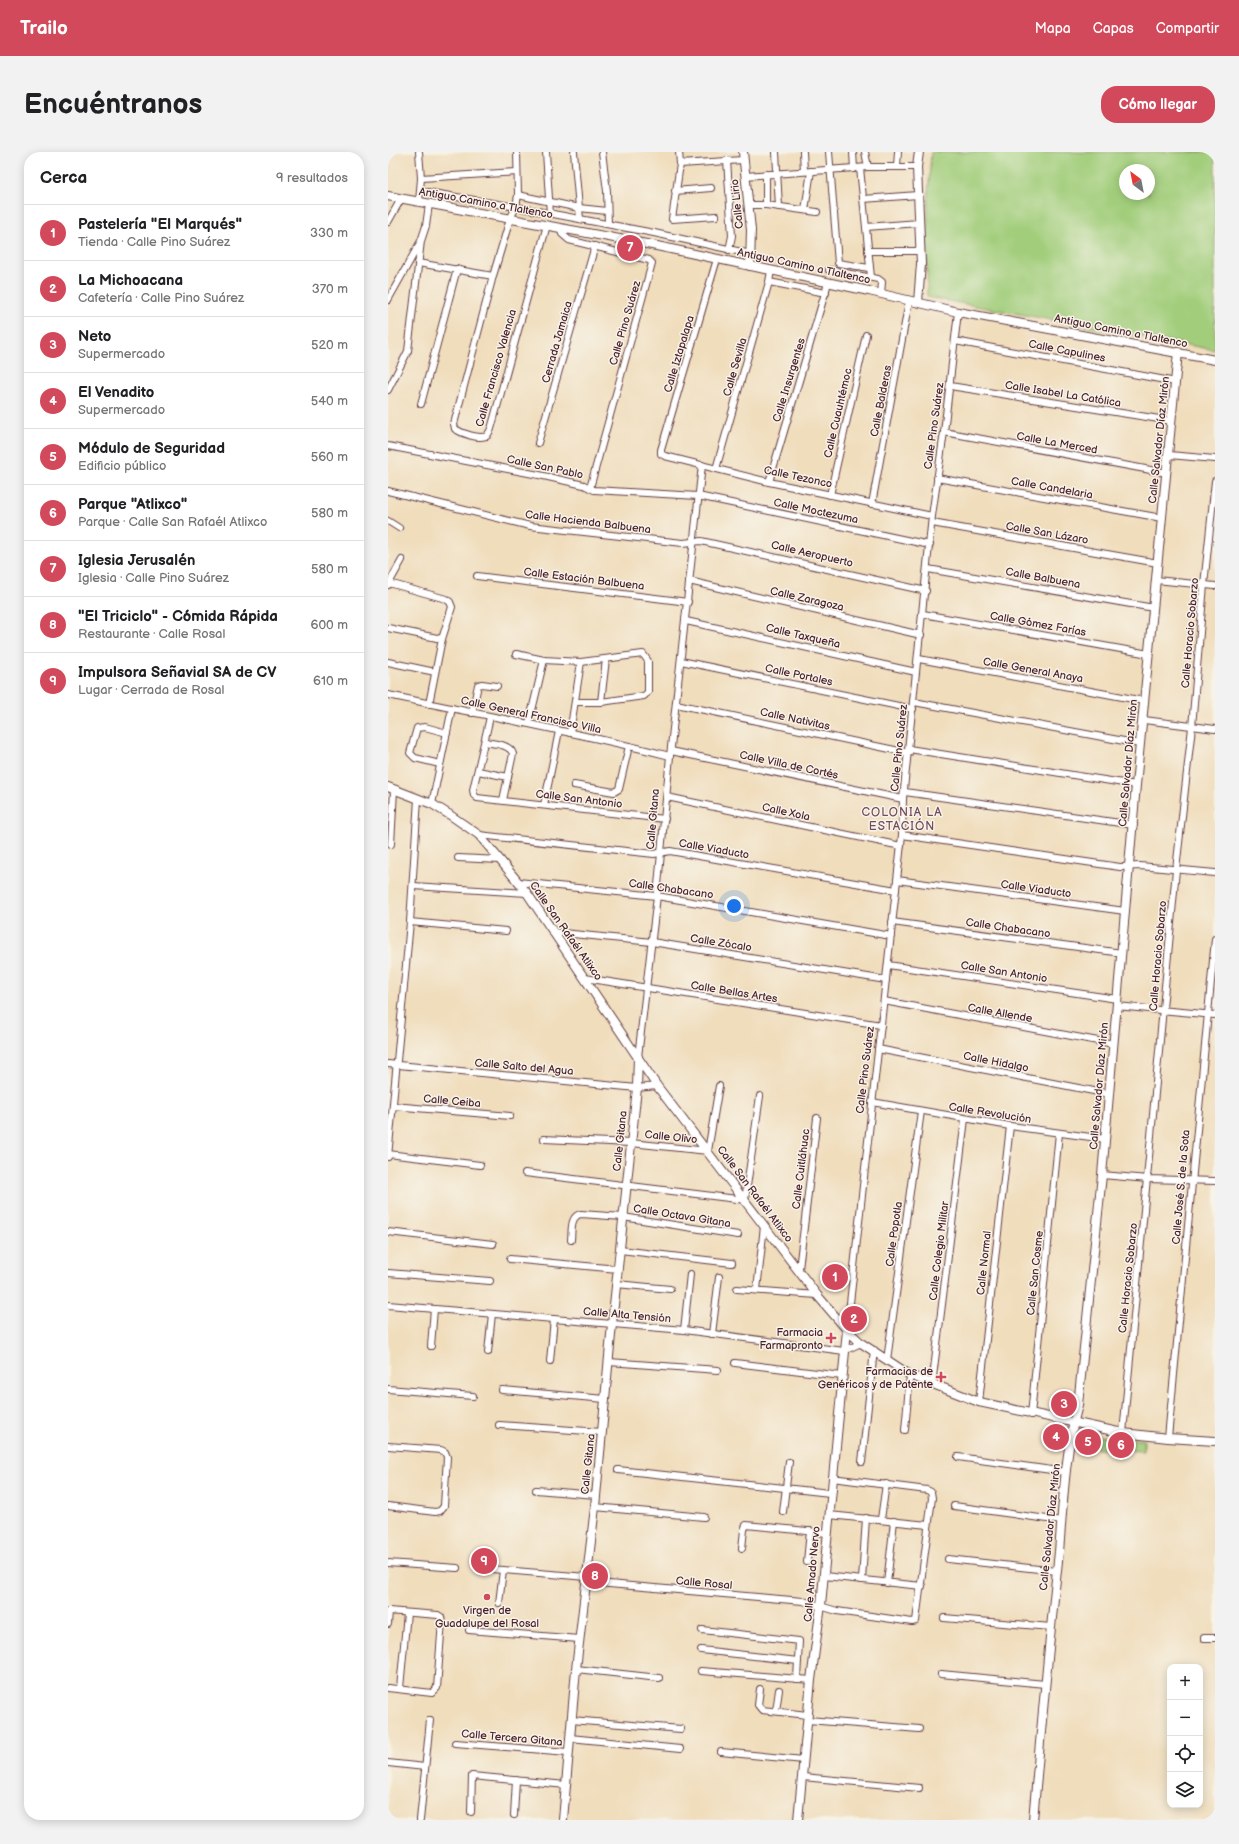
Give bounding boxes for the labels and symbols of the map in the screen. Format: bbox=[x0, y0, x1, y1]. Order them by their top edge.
north arrow bbox=[1119, 164, 1155, 200]
street label: Calle Lirio bbox=[728, 178, 746, 230]
street label: Antiguo Camino a Tlaltenco bbox=[418, 185, 554, 221]
pin: 7 bbox=[617, 233, 643, 263]
street label: Antiguo Camino a Tlaltenco bbox=[736, 246, 872, 286]
street label: Calle Pino Suárez bbox=[607, 278, 644, 367]
street label: Cerrada Jamaica bbox=[539, 299, 575, 385]
street label: Calle Francisco Valencia bbox=[473, 308, 519, 428]
street label: Antiguo Camino a Tlaltenco bbox=[1053, 312, 1189, 350]
street label: Calle Iztapalapa bbox=[661, 314, 697, 394]
street label: Calle Sevilla bbox=[720, 336, 750, 398]
street label: Calle Insurgentes bbox=[770, 336, 808, 424]
street label: Calle Capulines bbox=[1027, 337, 1107, 365]
street label: Calle Balderas bbox=[868, 364, 894, 438]
street label: Calle Cuauhtémoc bbox=[821, 367, 855, 459]
street label: Calle Salvador Díaz Mirón bbox=[1146, 376, 1172, 504]
street label: Calle Isabel La Católica bbox=[1004, 378, 1122, 410]
street label: Calle Pino Suárez bbox=[921, 381, 947, 470]
street label: Calle La Merced bbox=[1015, 429, 1099, 457]
street label: Calle San Pablo bbox=[506, 453, 584, 481]
street label: Calle Tezonco bbox=[763, 463, 833, 491]
street label: Calle Candelaria bbox=[1010, 474, 1094, 502]
street label: Calle Moctezuma bbox=[772, 496, 860, 526]
street label: Calle Hacienda Balbuena bbox=[524, 508, 652, 536]
street label: Calle San Lázaro bbox=[1005, 519, 1089, 547]
street label: Calle Aeropuerto bbox=[770, 538, 854, 570]
street label: Calle Estación Balbuena bbox=[523, 565, 645, 593]
street label: Calle Balbuena bbox=[1005, 565, 1081, 591]
street label: Calle Horacio Sobarzo bbox=[1179, 577, 1201, 689]
street label: Calle Zaragoza bbox=[769, 584, 845, 614]
street label: Calle Gómez Farías bbox=[989, 609, 1088, 639]
street label: Calle Taxqueña bbox=[764, 621, 842, 651]
street label: Calle General Anaya bbox=[982, 655, 1084, 685]
street label: Calle Portales bbox=[764, 661, 835, 689]
street label: Calle General Francisco Villa bbox=[460, 694, 602, 736]
street label: Calle Salvador Díaz Mirón bbox=[1116, 699, 1140, 827]
street label: Calle Pino Suárez bbox=[888, 703, 910, 792]
street label: Calle Nativitas bbox=[759, 705, 832, 733]
street label: Calle Villa de Cortés bbox=[738, 748, 840, 782]
street label: Calle San Antonio bbox=[535, 787, 623, 811]
street label: Calle Gitana bbox=[644, 788, 662, 850]
street label: Calle Xola bbox=[761, 801, 811, 823]
district label: COLONIA LA ESTACIÓN bbox=[862, 805, 942, 834]
street label: Calle Viaducto bbox=[678, 836, 750, 862]
street label: Calle Chabacano bbox=[628, 877, 714, 901]
street label: Calle Viaducto bbox=[1000, 878, 1072, 900]
street label: Calle San Rafaél Atlixco bbox=[527, 879, 605, 983]
your location bbox=[724, 896, 744, 916]
street label: Calle Horacio Sobarzo bbox=[1147, 900, 1169, 1012]
street label: Calle Chabacano bbox=[965, 916, 1051, 940]
street label: Calle Zócalo bbox=[689, 932, 753, 954]
street label: Calle San Antonio bbox=[960, 959, 1048, 985]
street label: Calle Bellas Artes bbox=[690, 979, 779, 1005]
street label: Calle Allende bbox=[967, 1001, 1034, 1025]
street label: Calle Salvador Díaz Mirón bbox=[1087, 1022, 1111, 1150]
street label: Calle Pino Suárez bbox=[853, 1025, 877, 1114]
street label: Calle Hidalgo bbox=[962, 1049, 1030, 1075]
street label: Calle Salto del Agua bbox=[474, 1056, 574, 1078]
street label: Calle Ceiba bbox=[423, 1092, 481, 1110]
street label: Calle Revolución bbox=[948, 1100, 1032, 1126]
street label: Calle Gitana bbox=[610, 1110, 630, 1172]
street label: Calle Olivo bbox=[644, 1128, 698, 1146]
street label: Calle Cuitláhuac bbox=[790, 1128, 812, 1210]
street label: Calle José S. de la Sota bbox=[1170, 1129, 1192, 1245]
street label: Calle San Rafaél Atlixco bbox=[714, 1143, 796, 1245]
street label: Calle Colegio Militar bbox=[926, 1200, 952, 1301]
street label: Calle Popotla bbox=[883, 1201, 905, 1267]
street label: Calle Octava Gitana bbox=[632, 1202, 732, 1230]
street label: Calle Horacio Sobarzo bbox=[1116, 1222, 1140, 1334]
street label: Calle San Cosme bbox=[1024, 1229, 1046, 1316]
street label: Calle Normal bbox=[974, 1230, 994, 1296]
pin: 1 bbox=[822, 1262, 848, 1292]
pin: 2 bbox=[841, 1304, 867, 1334]
street label: Calle Alta Tensión bbox=[583, 1305, 671, 1325]
place label: Farmacia Farmapronto bbox=[759, 1326, 823, 1352]
marker: Farmacia Farmapronto bbox=[826, 1333, 836, 1343]
place label: Farmacias de Genéricos y de Patente bbox=[818, 1365, 933, 1391]
marker: Farmacias de Genéricos y de Patente bbox=[936, 1372, 946, 1382]
pin: 3 bbox=[1051, 1389, 1077, 1419]
pin: 4 bbox=[1043, 1422, 1069, 1452]
pin: 5 bbox=[1075, 1427, 1101, 1457]
pin: 6 bbox=[1108, 1430, 1134, 1460]
street label: Calle Gitana bbox=[578, 1433, 598, 1495]
street label: Calle Salvador Díaz Mirón bbox=[1037, 1463, 1063, 1591]
street label: Calle Amado Nervo bbox=[801, 1526, 823, 1622]
pin: 9 bbox=[471, 1546, 497, 1576]
pin: 8 bbox=[582, 1561, 608, 1591]
street label: Calle Rosal bbox=[675, 1574, 733, 1592]
marker: Virgen de Guadalupe del Rosal bbox=[482, 1592, 492, 1602]
place label: Virgen de Guadalupe del Rosal bbox=[435, 1604, 539, 1630]
street label: Calle Tercera Gitana bbox=[461, 1727, 563, 1749]

